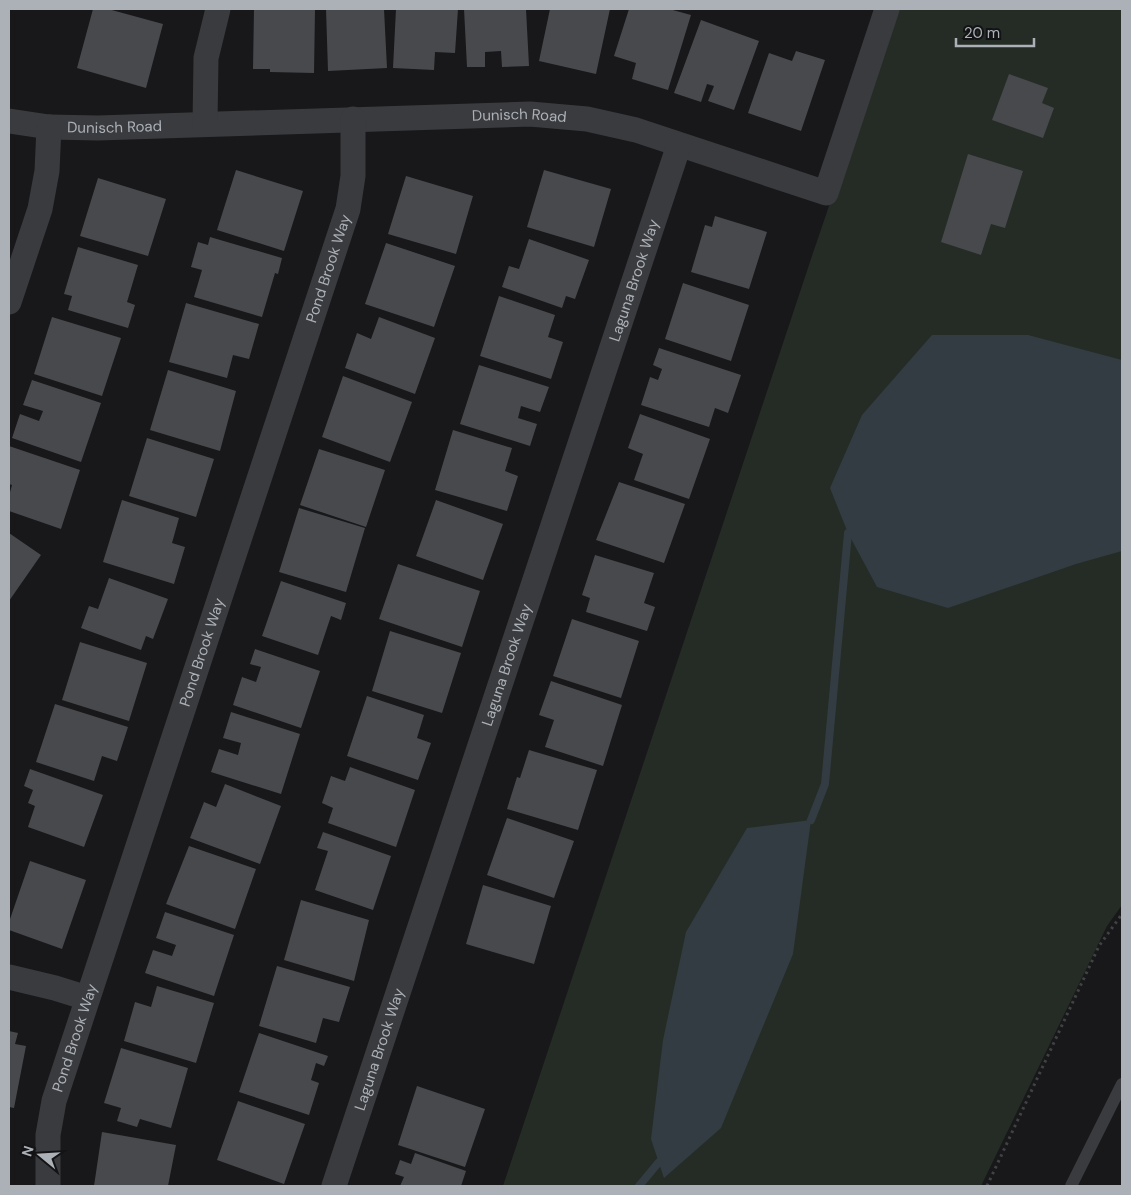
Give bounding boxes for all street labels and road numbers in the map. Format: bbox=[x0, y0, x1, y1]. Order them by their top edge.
street label: Dunisch Road bbox=[472, 104, 567, 127]
street label: Dunisch Road bbox=[67, 116, 162, 138]
street label: Pond Brook Way bbox=[301, 211, 356, 325]
street label: Laguna Brook Way bbox=[605, 216, 664, 344]
street label: Pond Brook Way bbox=[175, 595, 229, 709]
street label: Laguna Brook Way bbox=[477, 601, 536, 729]
street label: Pond Brook Way bbox=[48, 980, 102, 1095]
street label: Laguna Brook Way bbox=[350, 985, 409, 1113]

